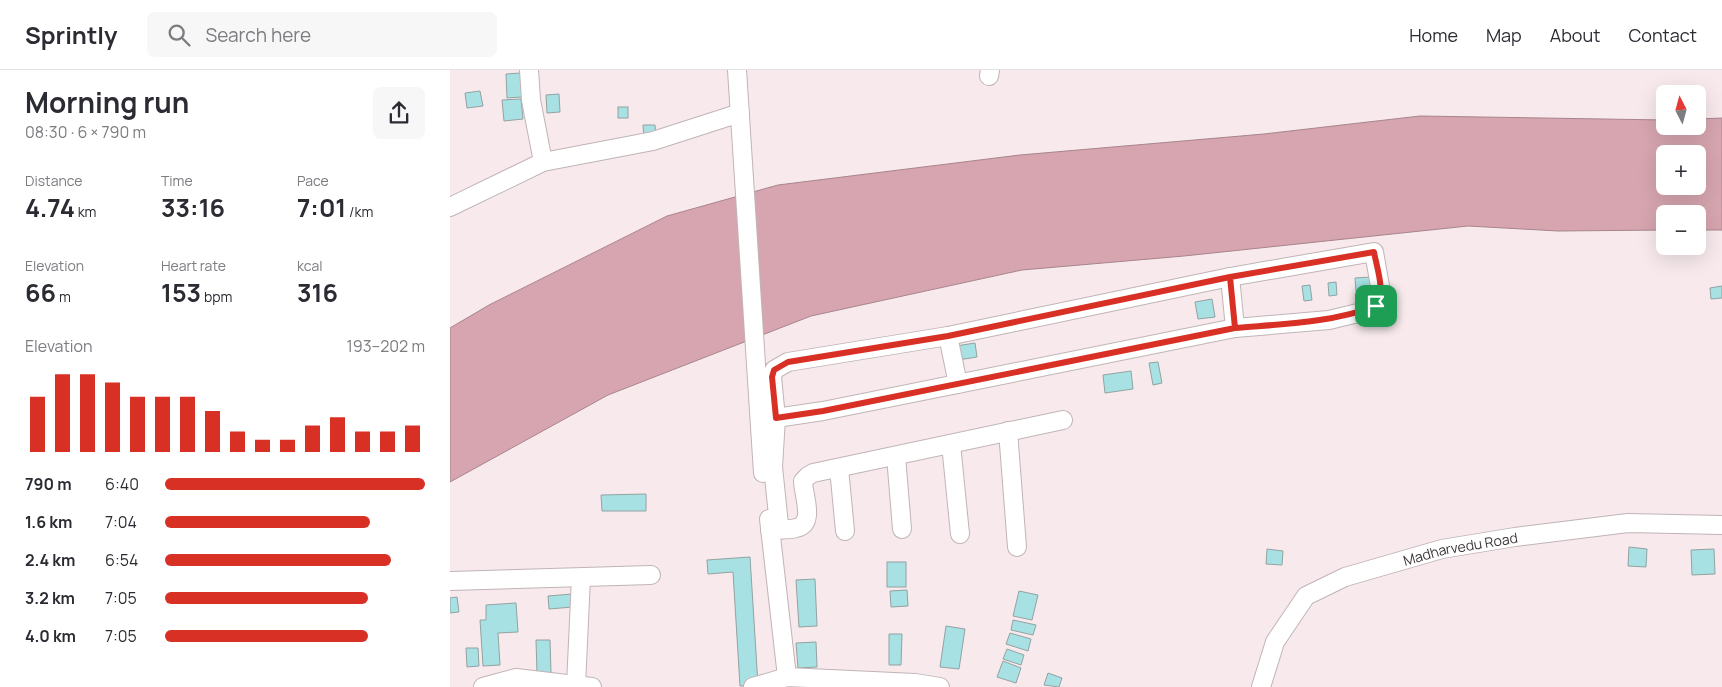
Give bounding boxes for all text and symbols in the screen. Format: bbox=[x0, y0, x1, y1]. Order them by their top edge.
search box bbox=[147, 12, 497, 57]
text: Sprintly bbox=[25, 18, 117, 51]
icon: search bbox=[165, 21, 193, 49]
text: Search here bbox=[205, 22, 311, 48]
text: Home bbox=[1409, 23, 1458, 47]
text: Map bbox=[1486, 23, 1522, 47]
text: About bbox=[1550, 23, 1600, 47]
text: Contact bbox=[1628, 23, 1697, 47]
text: Morning run bbox=[25, 83, 189, 121]
north arrow bbox=[1656, 85, 1706, 135]
map controls bbox=[1656, 85, 1706, 255]
button: share bbox=[373, 87, 425, 139]
text: 08:30 · 6 × 790 m bbox=[25, 121, 146, 143]
button: + bbox=[1656, 145, 1706, 195]
text: Distance bbox=[25, 171, 82, 190]
text: Time bbox=[161, 171, 193, 190]
text: Pace bbox=[297, 171, 329, 190]
text: 4.74 bbox=[25, 190, 75, 225]
text: 33:16 bbox=[161, 190, 225, 225]
text: 7:01 bbox=[297, 190, 346, 225]
text: km bbox=[75, 202, 96, 221]
text: /km bbox=[346, 202, 373, 221]
button: − bbox=[1656, 205, 1706, 255]
text: Elevation bbox=[25, 256, 84, 275]
text: Heart rate bbox=[161, 256, 226, 275]
text: kcal bbox=[297, 256, 323, 275]
text: 66 bbox=[25, 275, 56, 310]
text: 153 bbox=[161, 275, 201, 310]
text: 316 bbox=[297, 275, 338, 310]
pin bbox=[1355, 285, 1397, 327]
text: m bbox=[56, 287, 71, 306]
text: bpm bbox=[201, 287, 232, 306]
icon: arrive bbox=[1362, 292, 1390, 320]
text: Elevation bbox=[25, 335, 93, 357]
text: 193–202 m bbox=[347, 335, 425, 357]
text: 790 m bbox=[25, 473, 72, 495]
text: 6:40 bbox=[105, 473, 139, 495]
text: 1.6 km bbox=[25, 511, 72, 533]
text: 7:04 bbox=[105, 511, 137, 533]
street label: Madharvedu Road bbox=[1401, 527, 1519, 569]
text: 2.4 km bbox=[25, 549, 75, 571]
text: 6:54 bbox=[105, 549, 138, 571]
text: 3.2 km bbox=[25, 587, 75, 609]
text: 7:05 bbox=[105, 587, 137, 609]
text: 4.0 km bbox=[25, 625, 76, 647]
text: 7:05 bbox=[105, 625, 137, 647]

